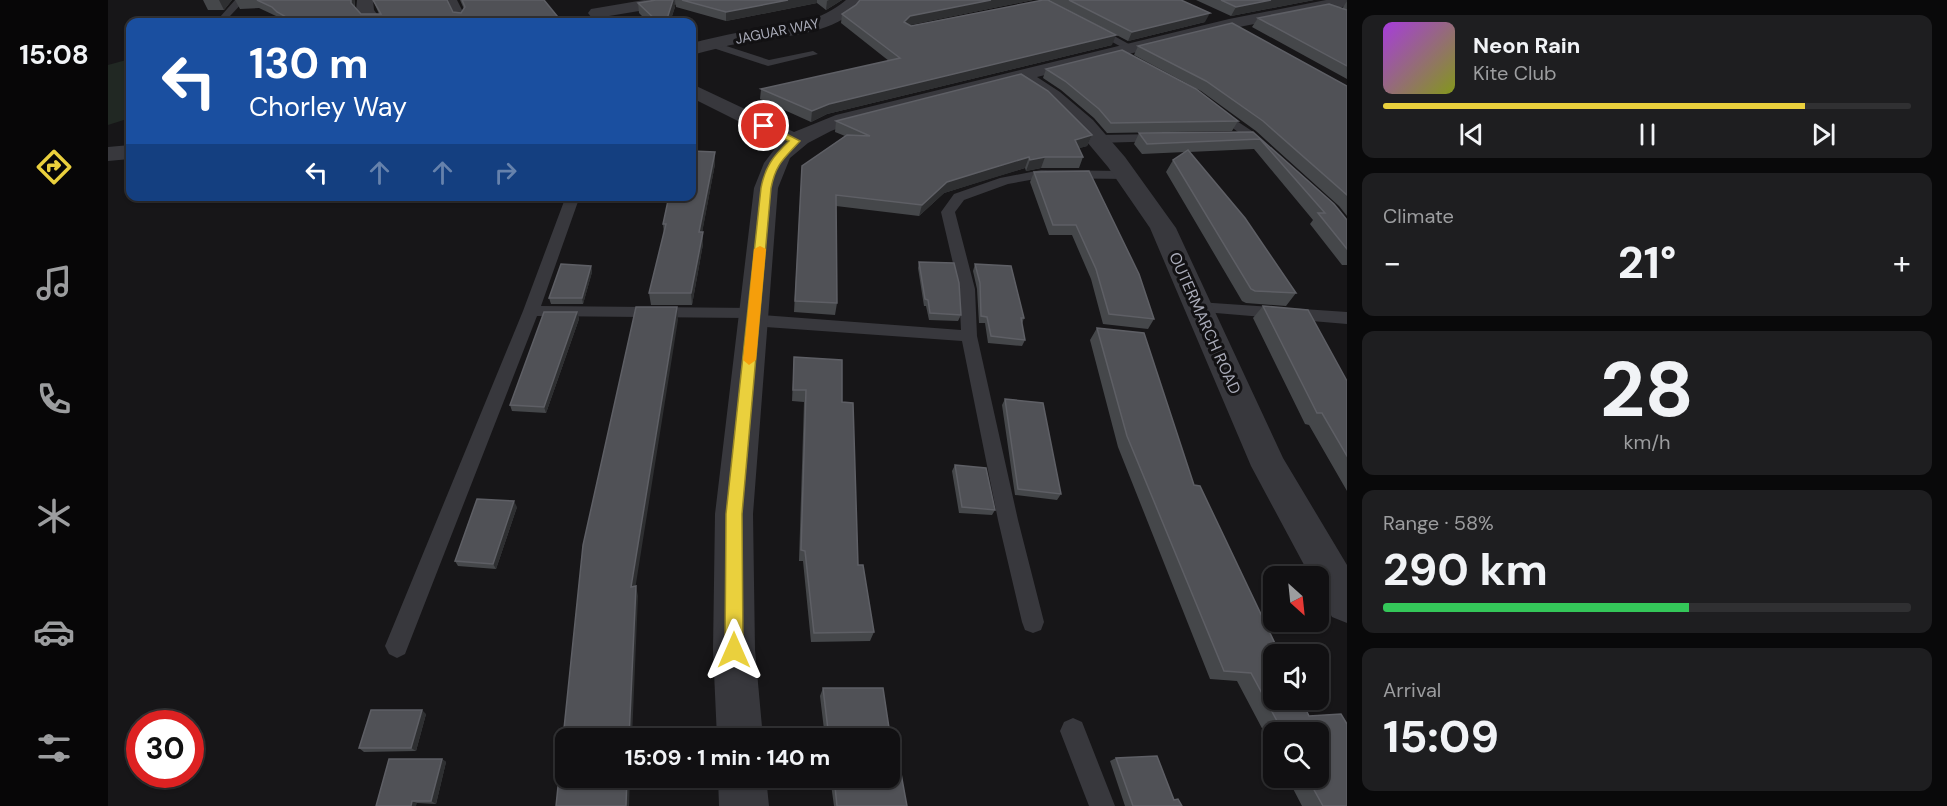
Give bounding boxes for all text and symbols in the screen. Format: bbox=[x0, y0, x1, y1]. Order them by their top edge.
street label: JAGUAR WAY bbox=[734, 14, 820, 48]
text: Neon Rain bbox=[1473, 31, 1580, 60]
text: 130 m bbox=[249, 36, 369, 91]
text: 15:08 bbox=[19, 37, 89, 72]
icon: left bbox=[150, 42, 228, 120]
text: Kite Club bbox=[1473, 60, 1557, 86]
text: Chorley Way bbox=[249, 89, 407, 124]
pin bbox=[738, 100, 789, 151]
icon: arrive bbox=[747, 109, 780, 142]
icon: previous bbox=[1455, 118, 1488, 151]
icon: pause bbox=[1631, 118, 1664, 151]
icon: next bbox=[1807, 118, 1840, 151]
icon: directions bbox=[33, 146, 75, 188]
icon: left bbox=[300, 156, 333, 189]
icon: ahead bbox=[363, 156, 396, 189]
icon: ahead bbox=[426, 156, 459, 189]
icon: right bbox=[489, 156, 522, 189]
text: Climate bbox=[1383, 203, 1454, 229]
text: 21° bbox=[1618, 233, 1676, 292]
text: − bbox=[1383, 241, 1401, 284]
text: + bbox=[1893, 241, 1911, 284]
street label: OUTERMARCH ROAD bbox=[1164, 249, 1246, 397]
icon: music bbox=[33, 262, 75, 304]
text: 28 bbox=[1600, 339, 1694, 440]
icon: phone bbox=[33, 378, 75, 420]
text: km/h bbox=[1623, 429, 1671, 455]
icon: climate bbox=[33, 495, 75, 537]
text: Range · 58% bbox=[1383, 510, 1494, 536]
text: 290 km bbox=[1383, 540, 1548, 599]
north arrow bbox=[1263, 566, 1329, 632]
map controls bbox=[1263, 566, 1329, 788]
icon: car bbox=[33, 611, 75, 653]
position arrow bbox=[702, 618, 766, 682]
button: sound bbox=[1263, 644, 1329, 710]
text: Arrival bbox=[1383, 677, 1441, 703]
text: 15:09 bbox=[1383, 707, 1499, 766]
speed limit sign: 30 bbox=[126, 710, 204, 788]
button: search bbox=[1263, 722, 1329, 788]
icon: filters bbox=[33, 727, 75, 769]
text: 15:09 · 1 min · 140 m bbox=[625, 743, 830, 772]

